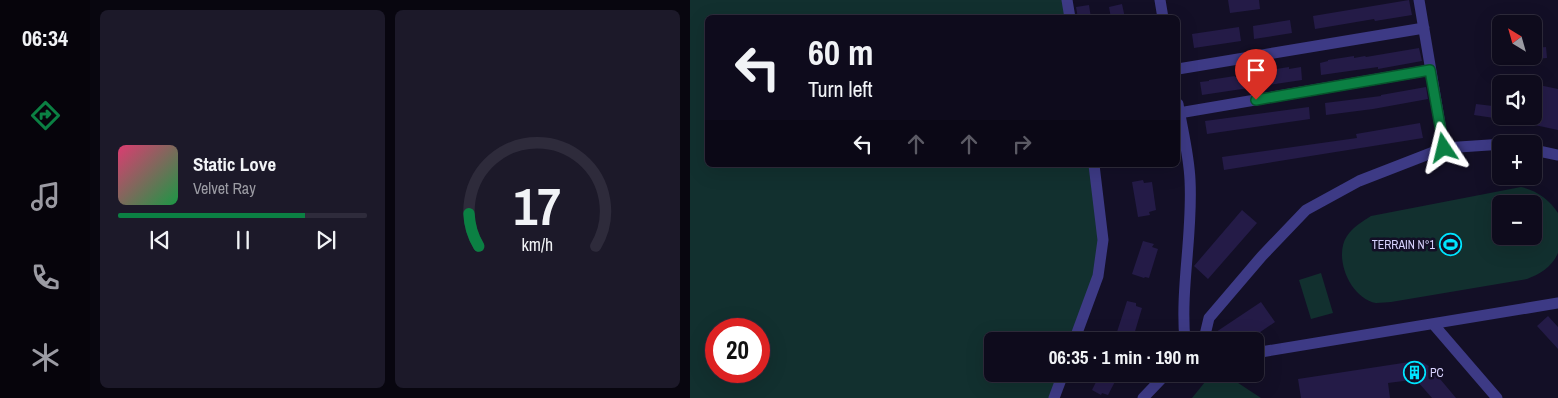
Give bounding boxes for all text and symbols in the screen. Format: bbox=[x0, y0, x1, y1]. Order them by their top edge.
north arrow bbox=[1492, 15, 1542, 65]
map controls bbox=[1492, 15, 1542, 245]
text: 06:34 bbox=[22, 23, 68, 53]
text: 60 m bbox=[808, 29, 873, 76]
icon: left bbox=[725, 35, 790, 100]
pin bbox=[1235, 49, 1277, 100]
icon: arrive bbox=[1242, 56, 1270, 84]
text: Turn left bbox=[808, 74, 873, 104]
button: sound bbox=[1492, 75, 1542, 125]
icon: directions bbox=[28, 98, 63, 133]
position arrow bbox=[1417, 121, 1469, 173]
icon: left bbox=[849, 130, 877, 158]
icon: ahead bbox=[902, 130, 930, 158]
icon: ahead bbox=[955, 130, 983, 158]
icon: right bbox=[1008, 130, 1036, 158]
button: + bbox=[1492, 135, 1542, 185]
text: Static Love bbox=[193, 151, 276, 177]
text: 17 bbox=[514, 171, 561, 241]
text: Velvet Ray bbox=[193, 177, 256, 199]
icon: music bbox=[28, 179, 63, 214]
button: − bbox=[1492, 195, 1542, 245]
icon: previous bbox=[146, 226, 174, 254]
icon: pause bbox=[229, 226, 257, 254]
icon: next bbox=[312, 226, 340, 254]
text: km/h bbox=[522, 233, 553, 257]
sports icon: TERRAIN N°1 bbox=[1439, 233, 1463, 257]
place label: TERRAIN N°1 bbox=[1372, 237, 1436, 253]
icon: phone bbox=[28, 260, 63, 295]
speed limit sign: 20 bbox=[705, 318, 770, 383]
icon: climate bbox=[28, 340, 63, 375]
text: 06:35 · 1 min · 190 m bbox=[1049, 344, 1199, 370]
building icon: PC bbox=[1402, 361, 1426, 385]
place label: PC bbox=[1430, 365, 1444, 381]

